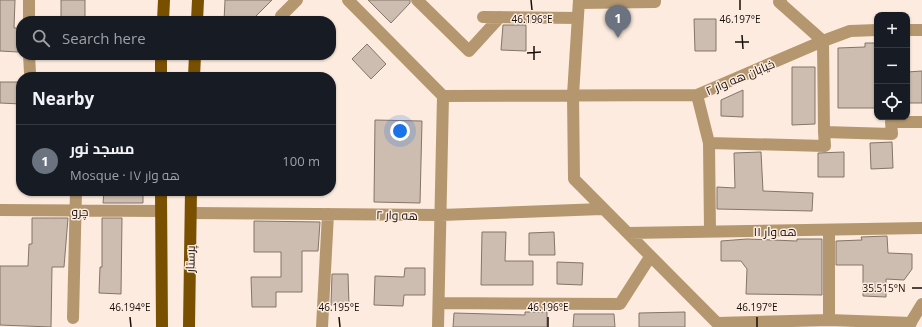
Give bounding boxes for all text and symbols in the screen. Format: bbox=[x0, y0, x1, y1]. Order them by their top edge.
pin: 1 bbox=[605, 5, 631, 38]
text: 46.196°E bbox=[511, 12, 553, 26]
text: 46.197°E bbox=[719, 12, 761, 26]
map controls bbox=[874, 12, 910, 120]
button: + bbox=[874, 12, 910, 48]
search box bbox=[16, 16, 336, 60]
icon: search bbox=[30, 27, 52, 49]
text: Search here bbox=[62, 28, 146, 48]
button: − bbox=[874, 48, 910, 84]
street label: خیابان هه وار ۲ bbox=[703, 55, 777, 99]
button: locate bbox=[874, 84, 910, 120]
text: Nearby bbox=[32, 87, 94, 110]
your location bbox=[390, 121, 410, 141]
text: مسجد نور bbox=[70, 138, 134, 158]
text: 1 bbox=[41, 152, 49, 170]
text: 100 m bbox=[282, 152, 320, 170]
text: Mosque · هه وار ۱۷ bbox=[70, 166, 180, 184]
street label: چرو bbox=[72, 203, 88, 221]
street label: هه وار ۲ bbox=[376, 206, 418, 224]
street label: هه وار ۱۱ bbox=[753, 223, 797, 240]
street label: پرستار bbox=[181, 245, 200, 274]
text: 35.515°N bbox=[862, 281, 906, 295]
text: 46.194°E bbox=[109, 300, 151, 314]
text: 46.195°E bbox=[318, 300, 360, 314]
text: 46.196°E bbox=[527, 300, 569, 314]
text: 46.197°E bbox=[736, 300, 778, 314]

